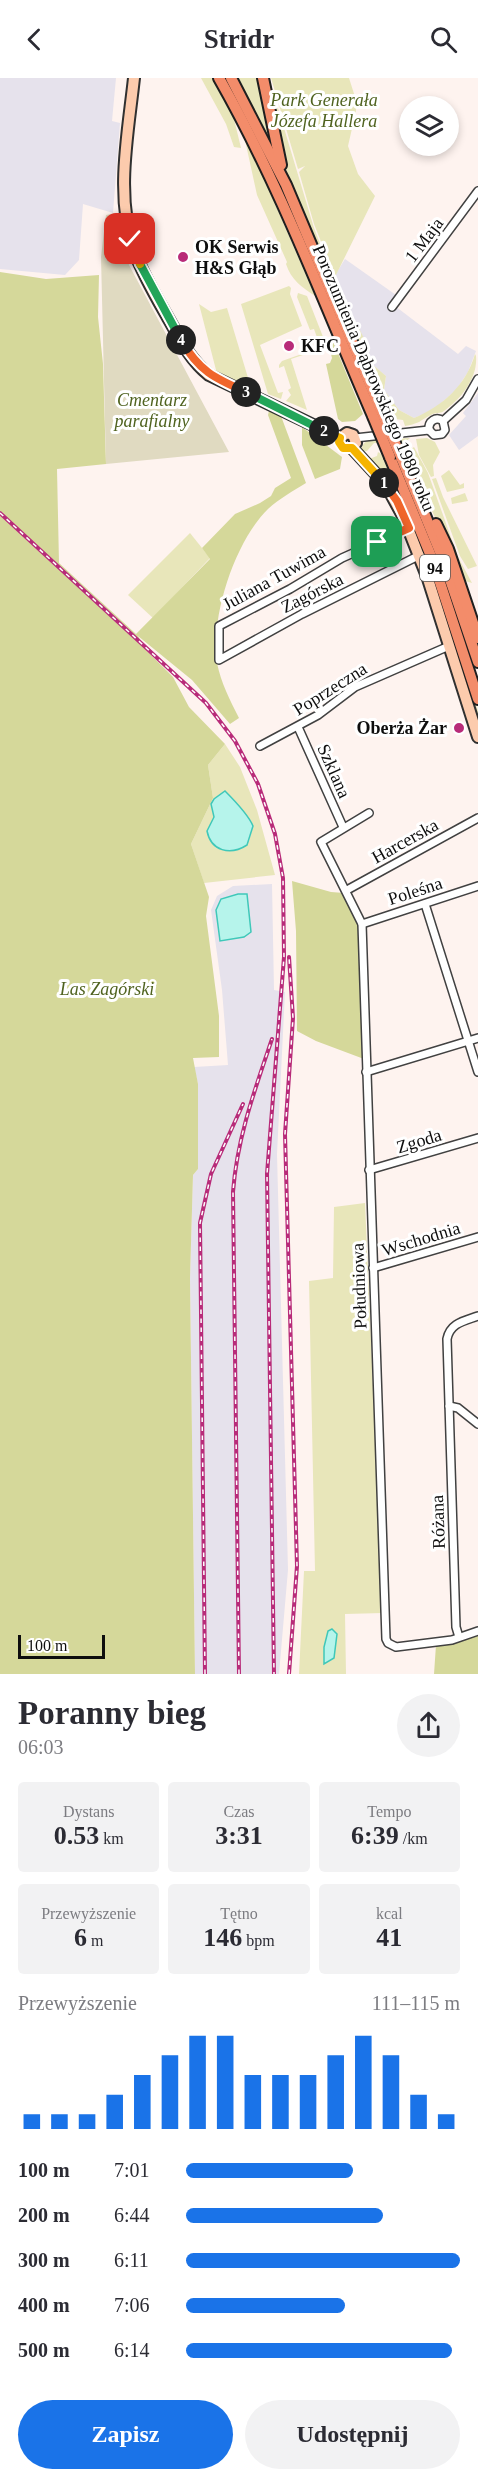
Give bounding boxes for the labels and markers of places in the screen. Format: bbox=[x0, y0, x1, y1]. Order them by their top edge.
pin bbox=[104, 213, 155, 264]
place label: OK Serwis H&S Głąb bbox=[195, 237, 279, 278]
marker: OK Serwis H&S Głąb bbox=[176, 250, 190, 264]
pin: 4 bbox=[166, 325, 196, 355]
place label: KFC bbox=[301, 336, 339, 356]
marker: KFC bbox=[282, 339, 296, 353]
pin: 3 bbox=[231, 377, 261, 407]
pin: 2 bbox=[309, 416, 339, 446]
pin: 1 bbox=[369, 468, 399, 498]
pin bbox=[351, 516, 402, 567]
place label: Oberża Żar bbox=[357, 718, 447, 738]
marker: Oberża Żar bbox=[452, 721, 466, 735]

